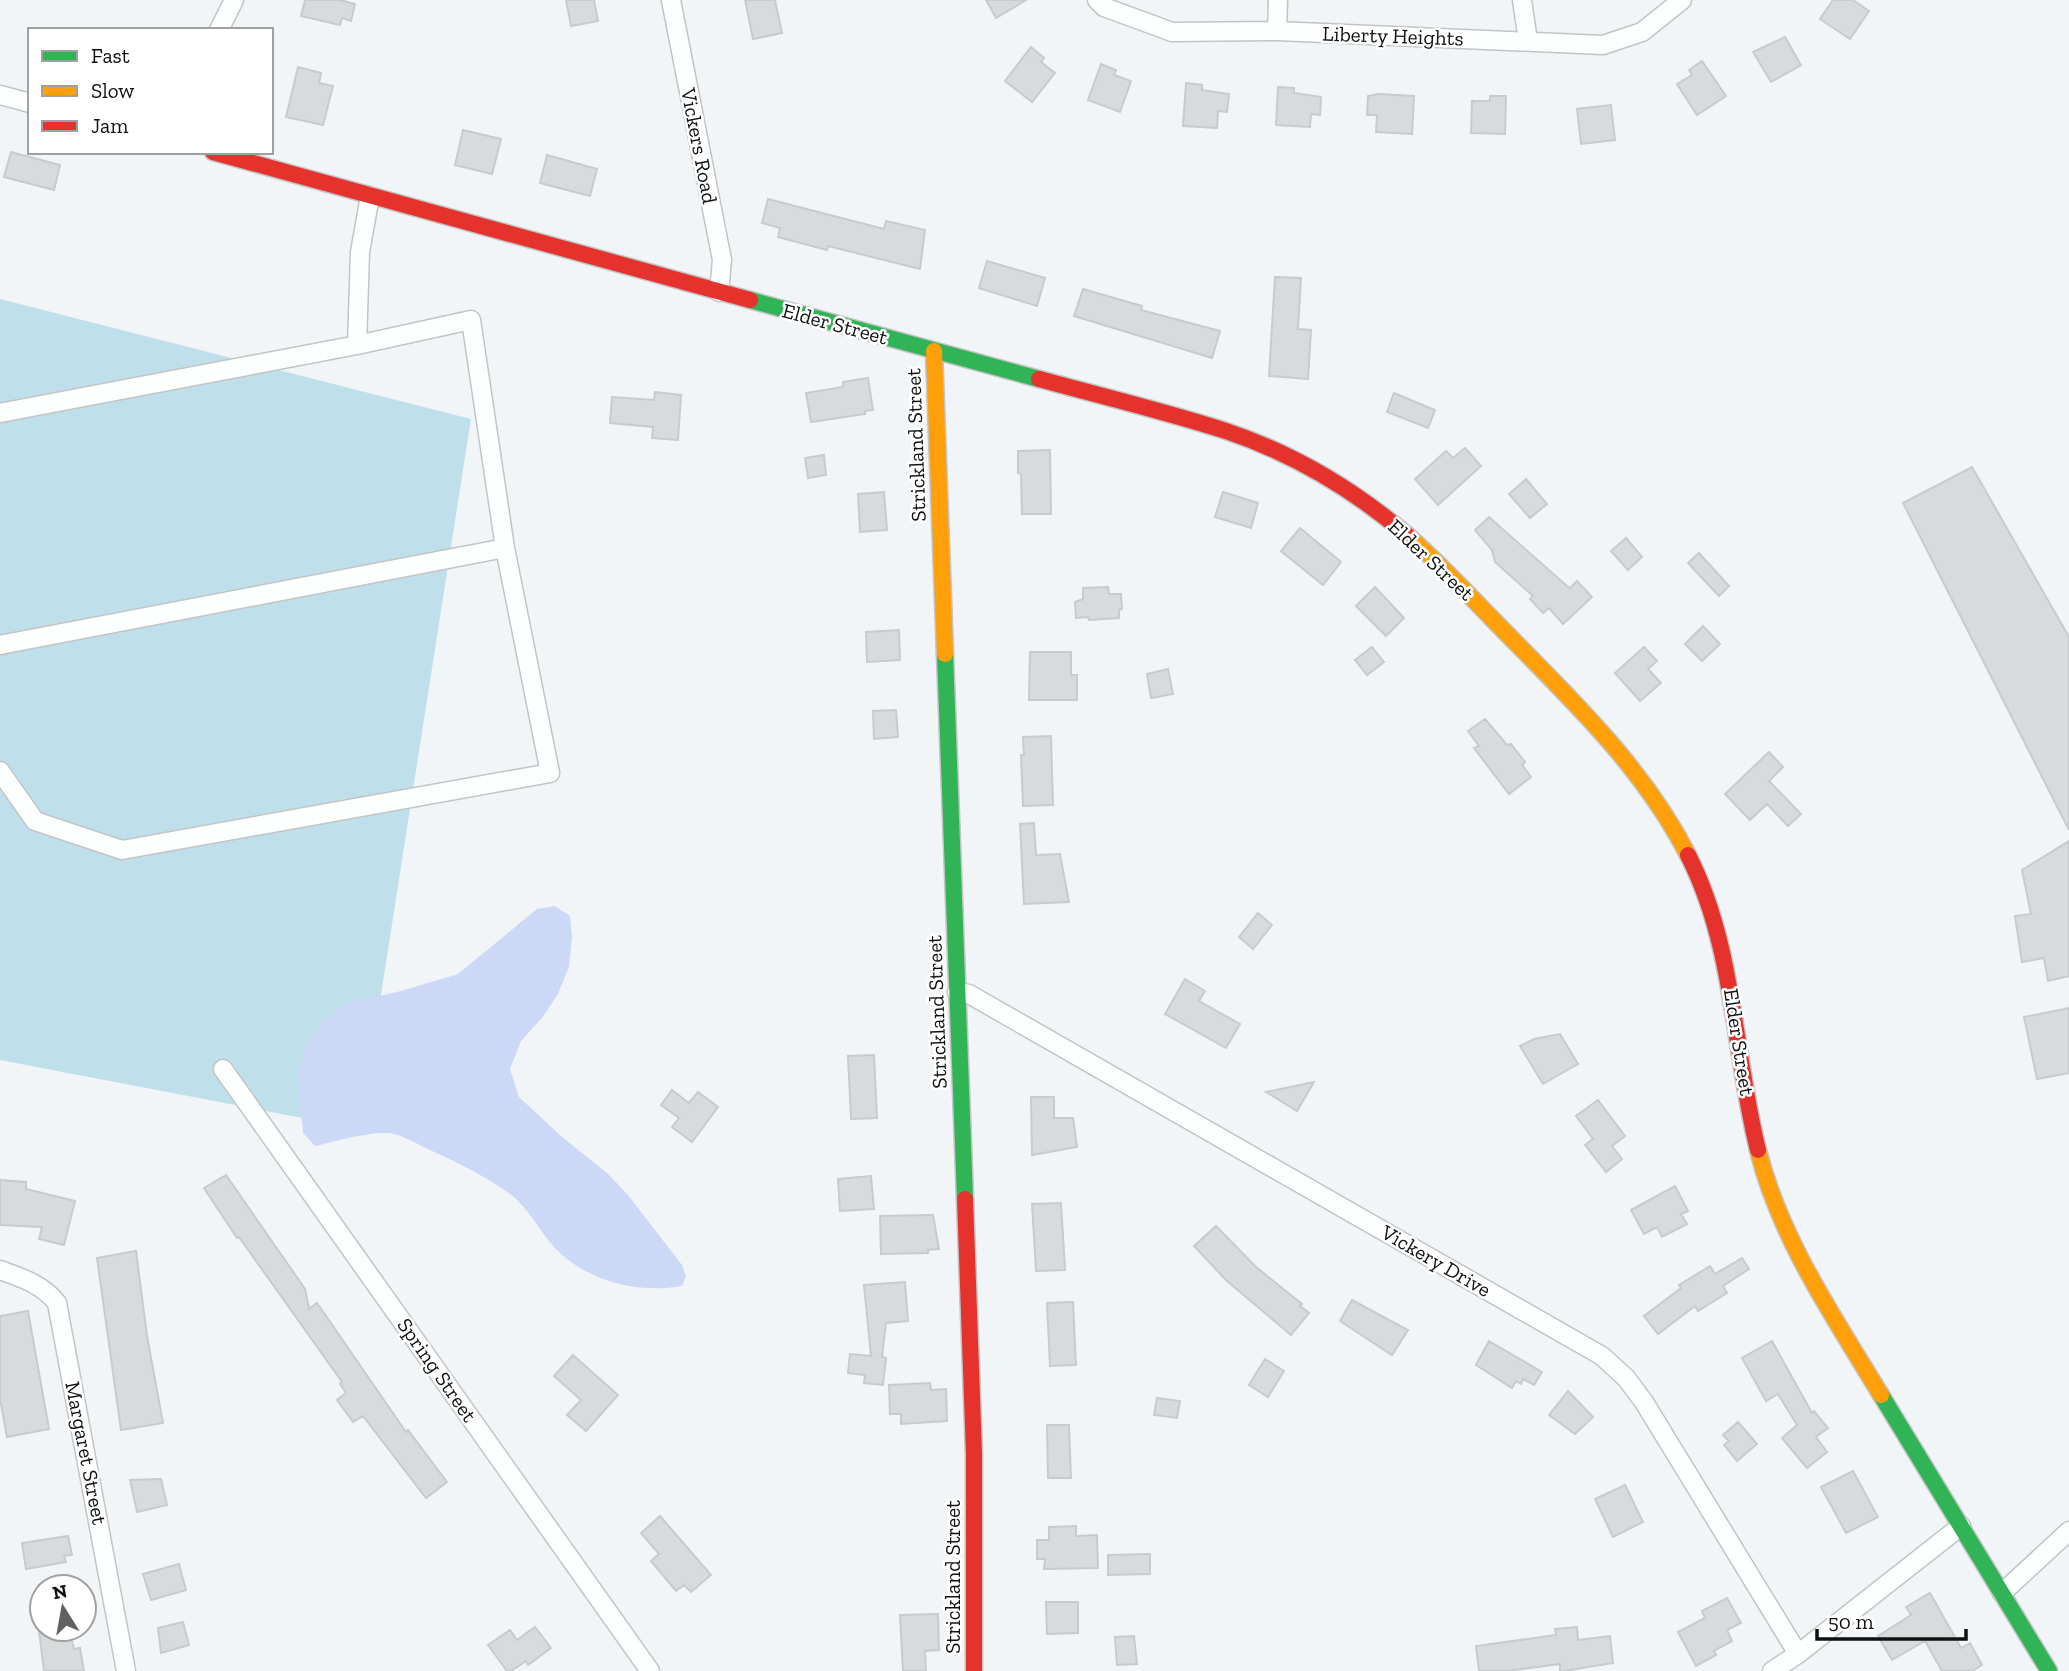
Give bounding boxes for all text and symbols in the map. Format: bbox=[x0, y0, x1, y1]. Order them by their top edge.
street label: Liberty Heights bbox=[1322, 21, 1464, 50]
legend bbox=[28, 28, 273, 154]
text: Fast bbox=[91, 43, 130, 68]
text: Slow bbox=[91, 78, 134, 103]
street label: Vickers Road bbox=[676, 85, 723, 206]
text: Jam bbox=[91, 113, 128, 138]
street label: Elder Street bbox=[780, 297, 891, 350]
street label: Strickland Street bbox=[900, 368, 931, 522]
street label: Elder Street bbox=[1383, 514, 1479, 606]
street label: Strickland Street bbox=[921, 935, 952, 1089]
street label: Elder Street bbox=[1719, 987, 1760, 1097]
street label: Vickery Drive bbox=[1376, 1219, 1496, 1302]
street label: Spring Street bbox=[392, 1313, 482, 1427]
street label: Margaret Street bbox=[60, 1379, 113, 1527]
street label: Strickland Street bbox=[940, 1500, 965, 1654]
north arrow bbox=[28, 1573, 98, 1643]
text: N bbox=[51, 1579, 69, 1604]
scale bar bbox=[1817, 1598, 1966, 1642]
text: 50 m bbox=[1828, 1609, 1874, 1634]

